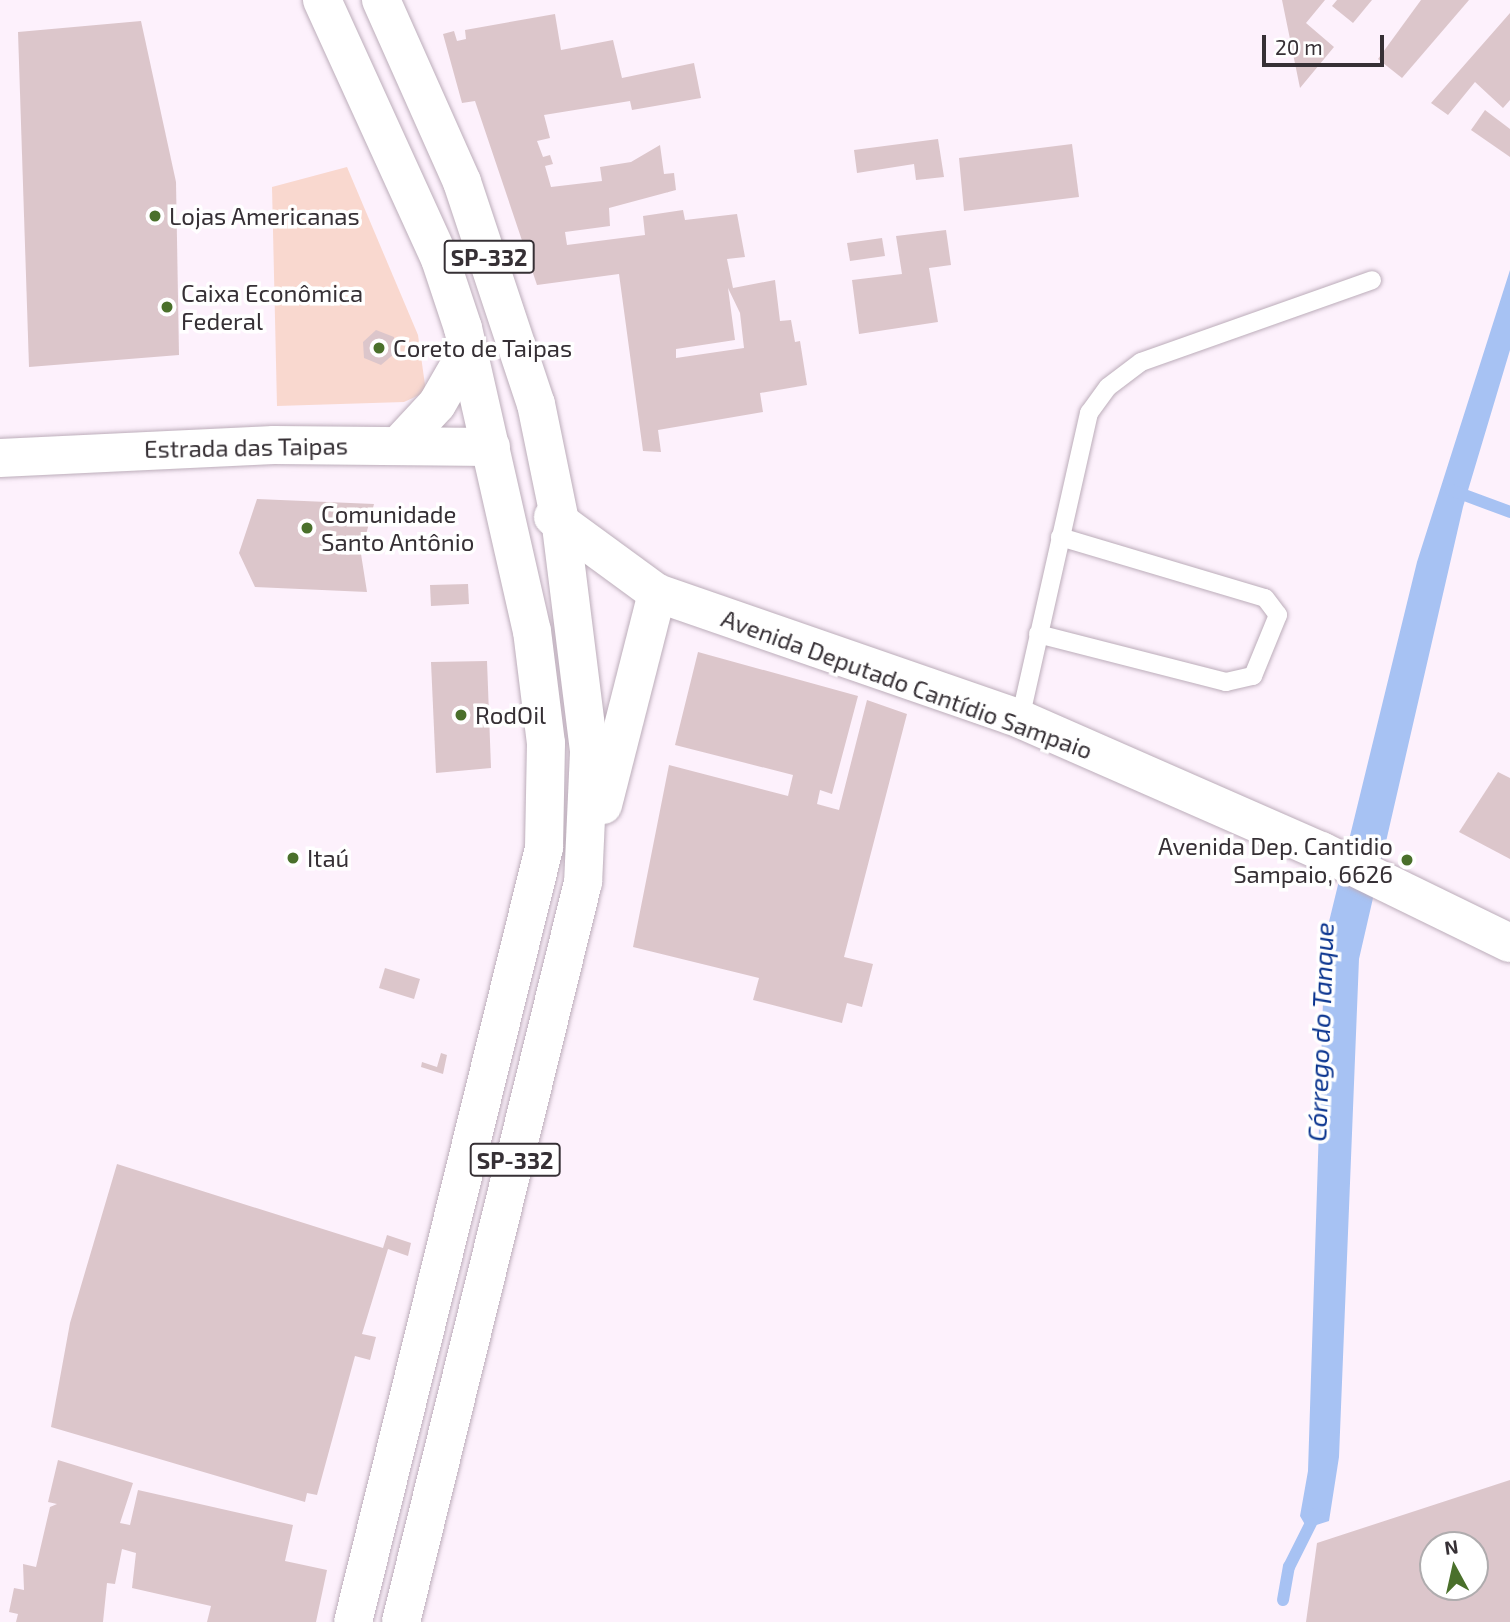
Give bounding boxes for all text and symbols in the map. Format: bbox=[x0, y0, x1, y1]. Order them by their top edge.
scale bar bbox=[1265, 21, 1388, 65]
text: 20 m bbox=[1275, 34, 1323, 59]
place label: Lojas Americanas bbox=[169, 202, 360, 230]
marker: Lojas Americanas bbox=[147, 208, 163, 224]
road number: SP-332 bbox=[444, 238, 534, 276]
place label: Caixa Econômica Federal bbox=[181, 279, 363, 335]
marker: Caixa Econômica Federal bbox=[159, 299, 175, 315]
place label: Coreto de Taipas bbox=[393, 334, 573, 362]
marker: Coreto de Taipas bbox=[371, 340, 387, 356]
street label: Estrada das Taipas bbox=[144, 431, 348, 463]
place label: Comunidade Santo Antônio bbox=[321, 500, 475, 556]
marker: Comunidade Santo Antônio bbox=[299, 520, 315, 536]
street label: Avenida Deputado Cantídio Sampaio bbox=[718, 603, 1096, 765]
place label: RodOil bbox=[475, 701, 546, 729]
marker: RodOil bbox=[453, 707, 469, 723]
place label: Avenida Dep. Cantidio Sampaio, 6626 bbox=[1158, 832, 1393, 888]
place label: Itaú bbox=[307, 844, 349, 872]
marker: Itaú bbox=[285, 850, 301, 866]
marker: Avenida Dep. Cantidio Sampaio, 6626 bbox=[1399, 852, 1415, 868]
water label: Córrego do Tanque bbox=[1301, 921, 1339, 1143]
road number: SP-332 bbox=[470, 1140, 560, 1180]
north arrow bbox=[1419, 1531, 1489, 1601]
text: N bbox=[1443, 1534, 1460, 1559]

